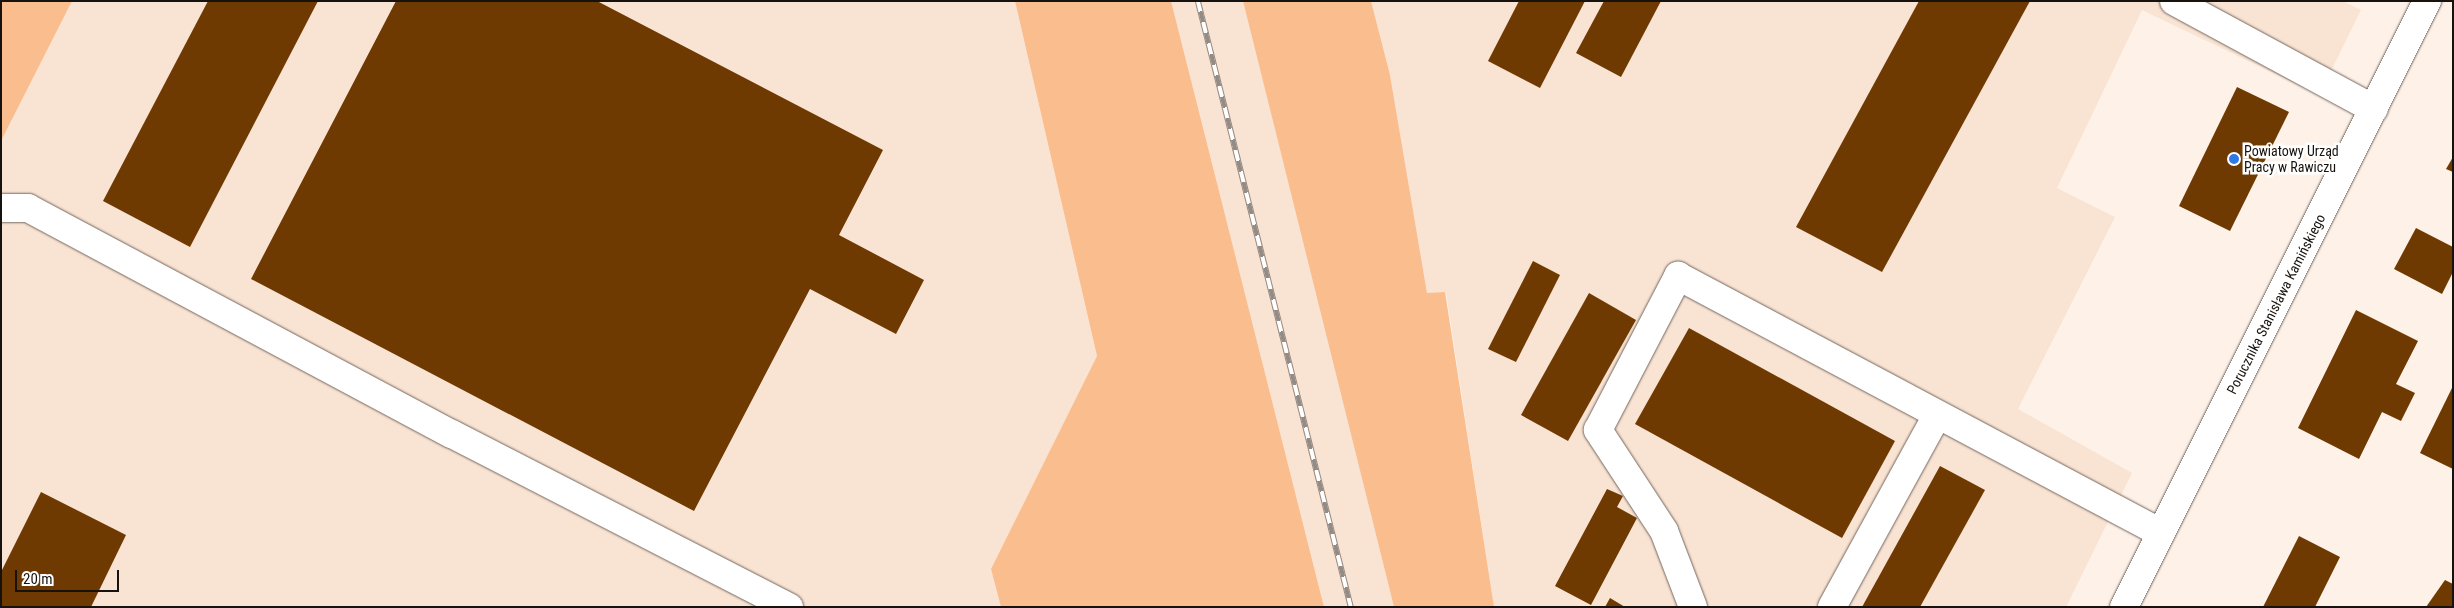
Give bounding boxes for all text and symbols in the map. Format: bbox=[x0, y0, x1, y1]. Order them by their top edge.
place label: Powiatowy Urząd Pracy w Rawiczu bbox=[2244, 143, 2339, 176]
marker: Powiatowy Urząd Pracy w Rawiczu bbox=[2228, 153, 2240, 165]
street label: Porucznika Stanisława Kamińskiego bbox=[2223, 211, 2329, 397]
scale bar bbox=[18, 560, 121, 592]
text: 20 m bbox=[23, 570, 53, 588]

